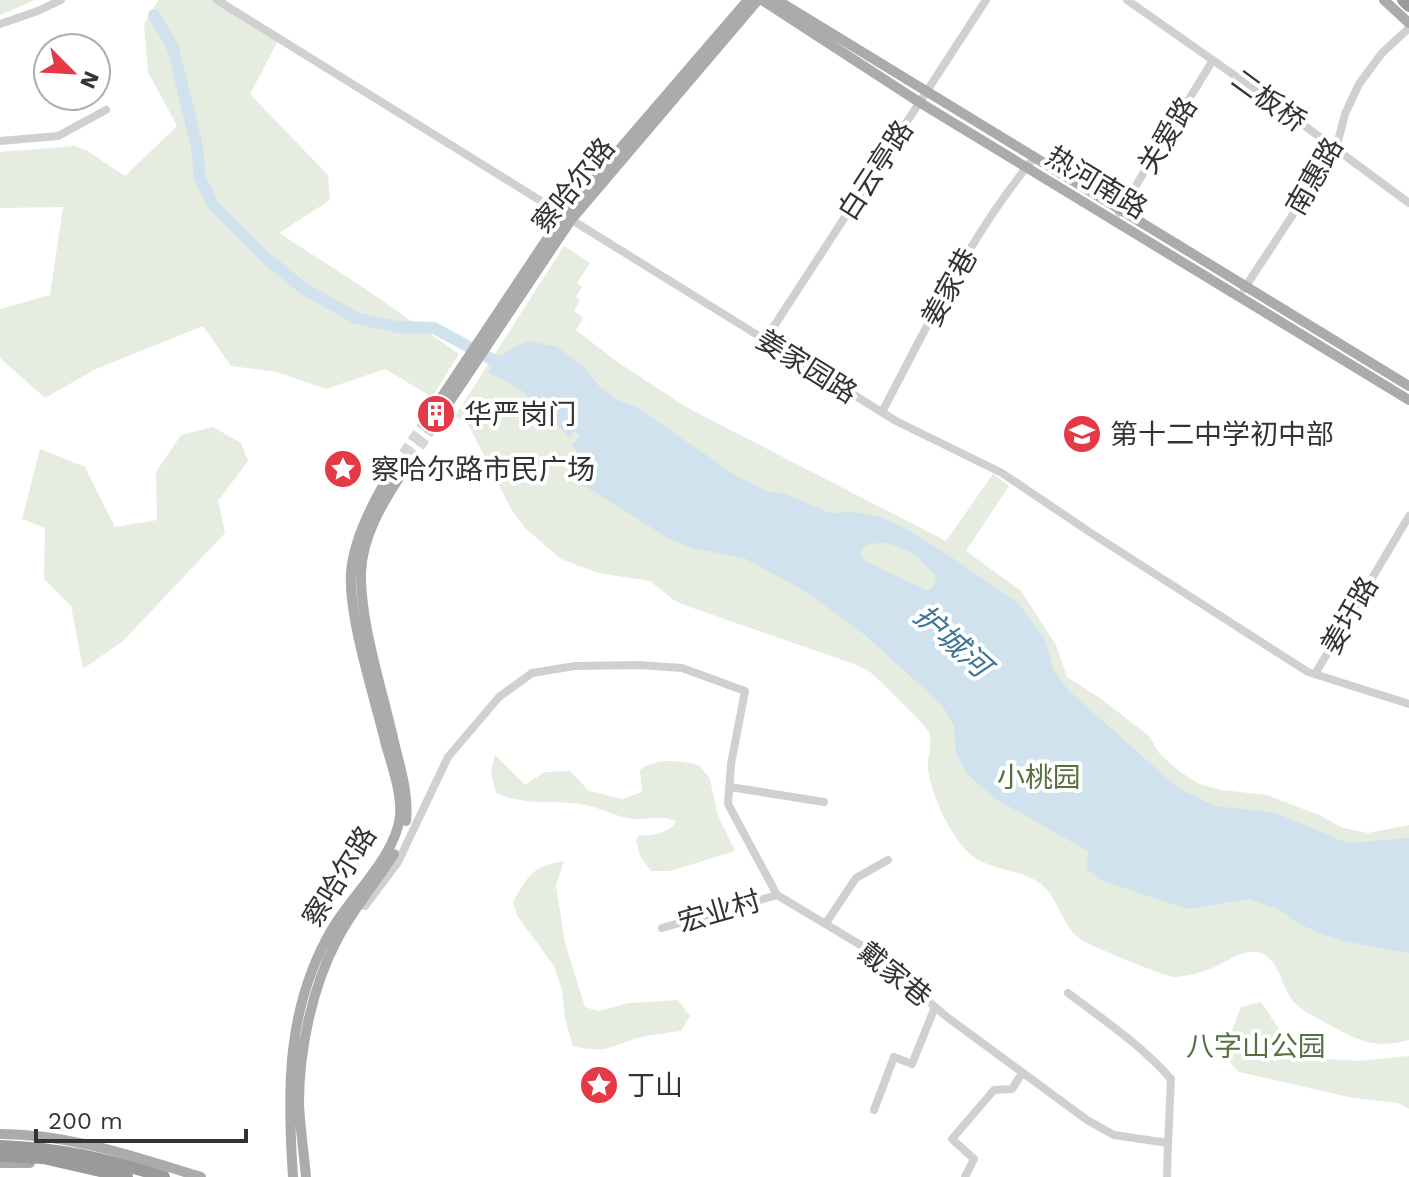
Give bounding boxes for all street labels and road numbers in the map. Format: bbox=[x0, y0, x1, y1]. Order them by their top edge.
street label: 二板桥 bbox=[1225, 62, 1312, 138]
street label: 关爱路 bbox=[1131, 91, 1204, 180]
street label: 白云亭路 bbox=[831, 114, 920, 226]
street label: 察哈尔路 bbox=[525, 131, 621, 239]
street label: 南惠路 bbox=[1279, 132, 1350, 221]
street label: 热河南路 bbox=[1040, 139, 1153, 225]
street label: 姜家巷 bbox=[915, 243, 984, 332]
street label: 姜家园路 bbox=[750, 323, 863, 410]
street label: 姜圩路 bbox=[1314, 571, 1385, 660]
street label: 察哈尔路 bbox=[296, 820, 383, 933]
street label: 宏业村 bbox=[674, 884, 764, 939]
street label: 戴家巷 bbox=[852, 935, 938, 1014]

